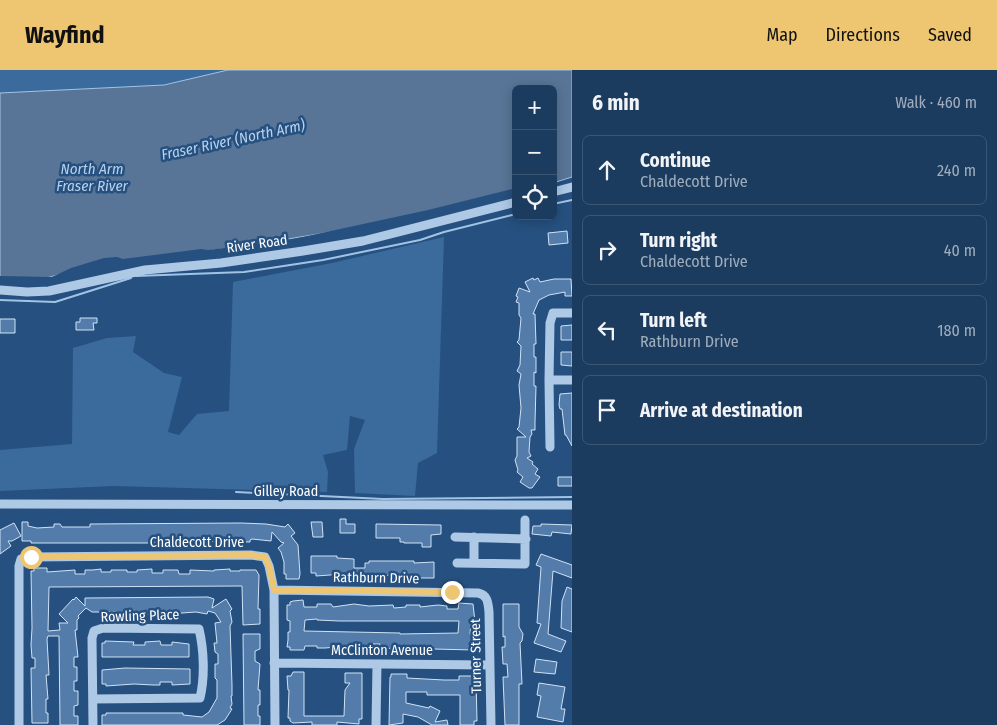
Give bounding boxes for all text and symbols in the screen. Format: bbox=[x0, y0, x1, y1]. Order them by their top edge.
text: Wayfind bbox=[25, 21, 105, 49]
text: Map bbox=[766, 24, 798, 46]
text: Directions bbox=[826, 24, 900, 46]
text: Saved bbox=[928, 24, 972, 46]
map controls bbox=[512, 85, 557, 220]
button: + bbox=[512, 85, 557, 130]
text: 6 min bbox=[592, 90, 640, 116]
text: Walk · 460 m bbox=[895, 93, 977, 112]
water label: Fraser River (North Arm) bbox=[160, 116, 307, 164]
button: − bbox=[512, 130, 557, 175]
text: Continue bbox=[640, 149, 711, 172]
icon: ahead bbox=[593, 156, 621, 184]
water label: North Arm Fraser River bbox=[56, 160, 129, 195]
text: 240 m bbox=[937, 161, 976, 180]
text: Chaldecott Drive bbox=[640, 172, 748, 191]
button: locate bbox=[512, 175, 557, 220]
text: Turn right bbox=[640, 229, 717, 252]
street label: River Road bbox=[225, 231, 289, 257]
icon: right bbox=[593, 236, 621, 264]
text: 40 m bbox=[944, 241, 976, 260]
text: Chaldecott Drive bbox=[640, 252, 748, 271]
text: Turn left bbox=[640, 309, 707, 332]
icon: left bbox=[593, 316, 621, 344]
text: 180 m bbox=[937, 321, 976, 340]
text: Rathburn Drive bbox=[640, 332, 739, 351]
icon: arrive bbox=[593, 396, 621, 424]
text: Arrive at destination bbox=[640, 399, 803, 422]
street label: Gilley Road bbox=[254, 483, 318, 500]
street label: Chaldecott Drive bbox=[150, 534, 244, 551]
route start bbox=[20, 546, 43, 569]
street label: Rathburn Drive bbox=[333, 569, 419, 587]
route end bbox=[441, 581, 464, 604]
street label: Rowling Place bbox=[100, 606, 180, 626]
street label: Turner Street bbox=[467, 618, 485, 694]
street label: McClinton Avenue bbox=[331, 642, 433, 659]

